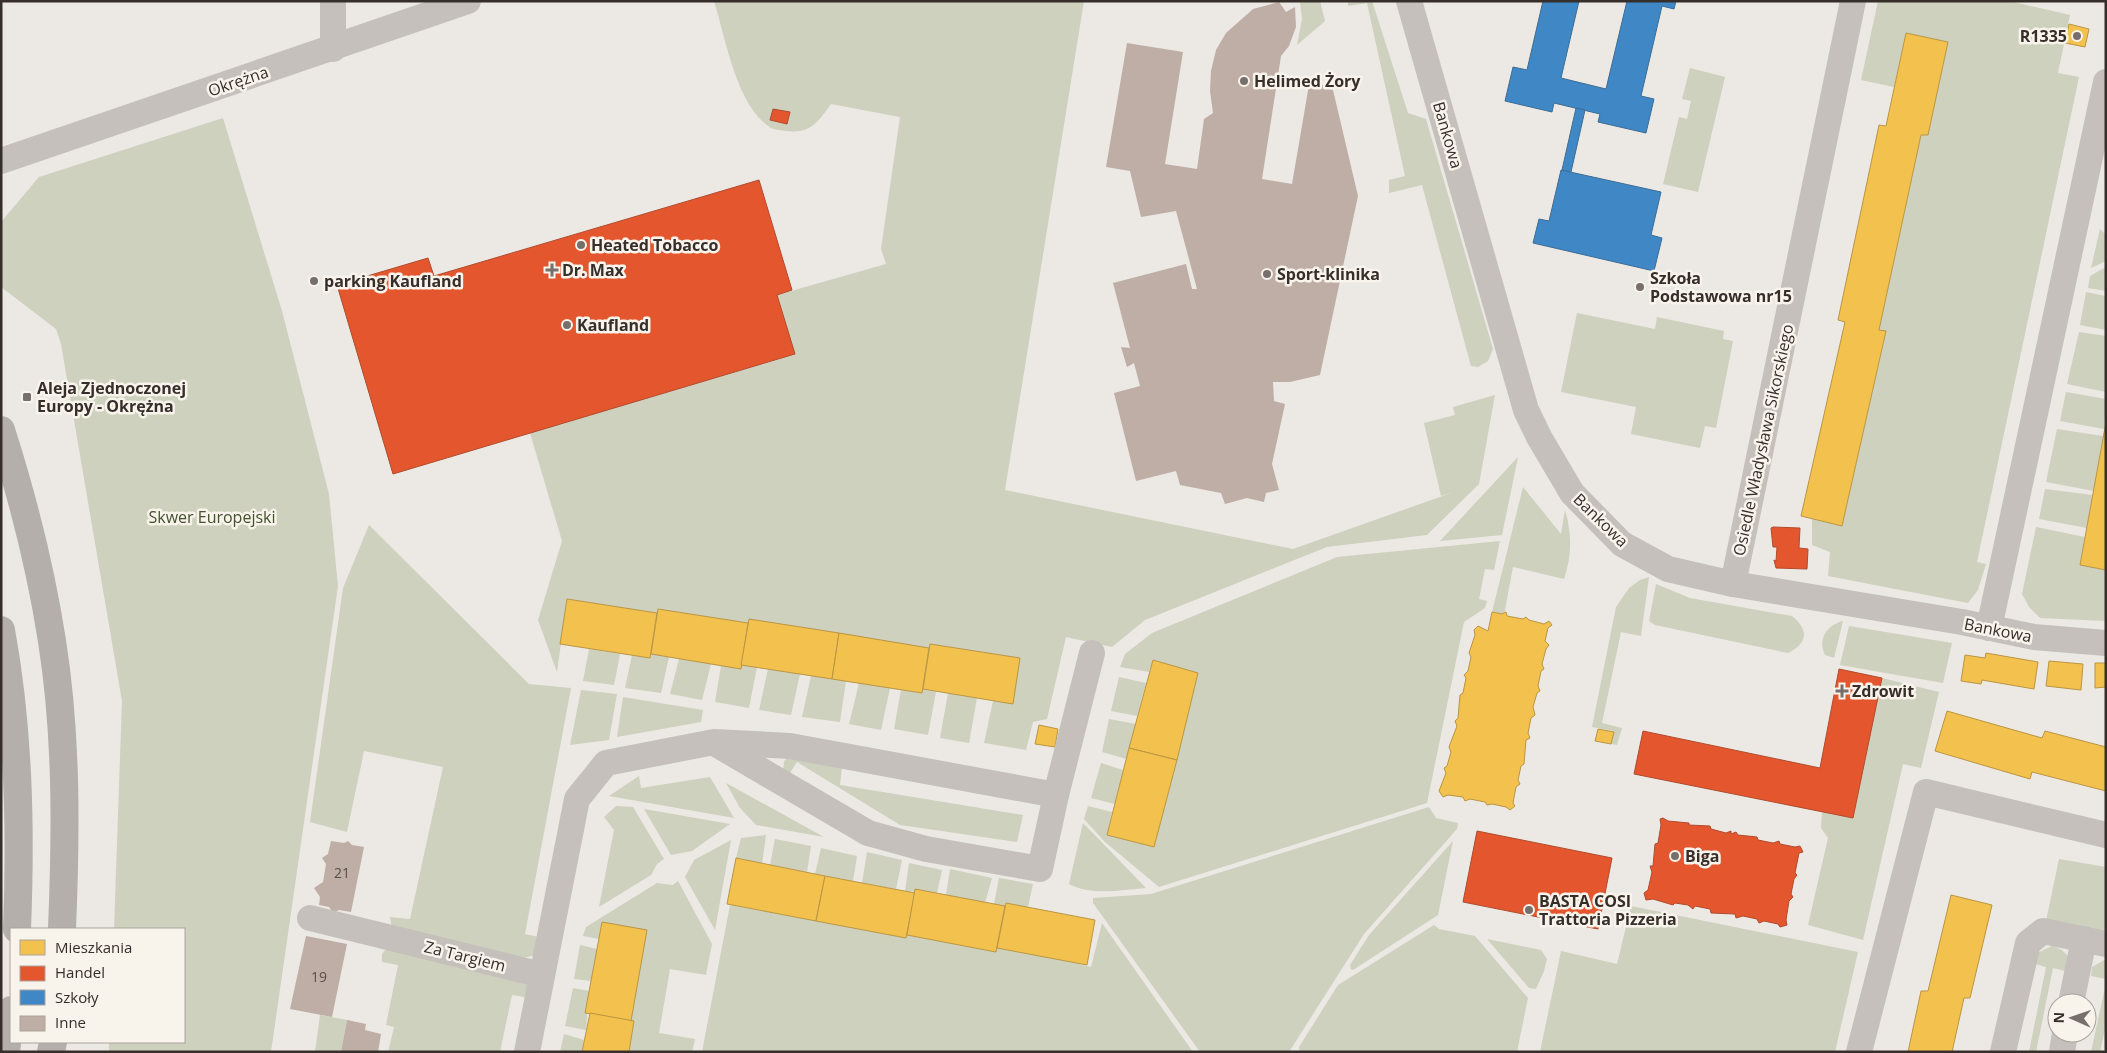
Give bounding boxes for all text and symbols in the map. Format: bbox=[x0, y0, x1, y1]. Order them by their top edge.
place label: R1335 bbox=[2020, 25, 2067, 47]
marker: R1335 bbox=[2071, 30, 2083, 42]
street label: Okrężna bbox=[205, 60, 271, 102]
place label: Helimed Żory bbox=[1254, 70, 1361, 92]
marker: Helimed Żory bbox=[1238, 75, 1250, 87]
street label: Bankowa bbox=[1428, 99, 1468, 171]
place label: Heated Tobacco bbox=[591, 234, 718, 256]
marker: Heated Tobacco bbox=[575, 239, 587, 251]
place label: Dr. Max bbox=[562, 259, 625, 281]
place label: Sport-klinika bbox=[1277, 263, 1380, 285]
marker: Dr. Max bbox=[546, 264, 558, 276]
place label: Szkoła Podstawowa nr15 bbox=[1650, 267, 1792, 307]
marker: Sport-klinika bbox=[1261, 268, 1273, 280]
place label: parking Kaufland bbox=[324, 270, 462, 292]
marker: parking Kaufland bbox=[308, 275, 320, 287]
marker: Szkoła Podstawowa nr15 bbox=[1634, 281, 1646, 293]
place label: Kaufland bbox=[577, 314, 649, 336]
marker: Kaufland bbox=[561, 319, 573, 331]
street label: Osiedle Władysława Sikorskiego bbox=[1728, 322, 1798, 558]
place label: Aleja Zjednoczonej Europy - Okrężna bbox=[37, 377, 186, 417]
marker: Aleja Zjednoczonej Europy - Okrężna bbox=[21, 391, 33, 403]
street label: Bankowa bbox=[1569, 488, 1633, 552]
park label: Skwer Europejski bbox=[148, 506, 276, 528]
street label: Bankowa bbox=[1962, 613, 2034, 647]
place label: Zdrowit bbox=[1852, 680, 1914, 702]
marker: Zdrowit bbox=[1836, 685, 1848, 697]
place label: Biga bbox=[1685, 845, 1719, 867]
marker: Biga bbox=[1669, 850, 1681, 862]
house number: 21 bbox=[334, 863, 350, 882]
place label: BASTA COSI Trattoria Pizzeria bbox=[1539, 890, 1677, 930]
marker: BASTA COSI Trattoria Pizzeria bbox=[1523, 904, 1535, 916]
legend bbox=[10, 928, 185, 1043]
street label: Za Targiem bbox=[422, 935, 508, 977]
text: Mieszkania bbox=[55, 937, 132, 957]
text: Handel bbox=[55, 962, 105, 982]
house number: 19 bbox=[311, 967, 327, 986]
text: Szkoły bbox=[55, 987, 99, 1007]
north arrow bbox=[2047, 993, 2097, 1043]
text: Inne bbox=[55, 1012, 86, 1032]
text: N bbox=[2049, 1012, 2068, 1024]

